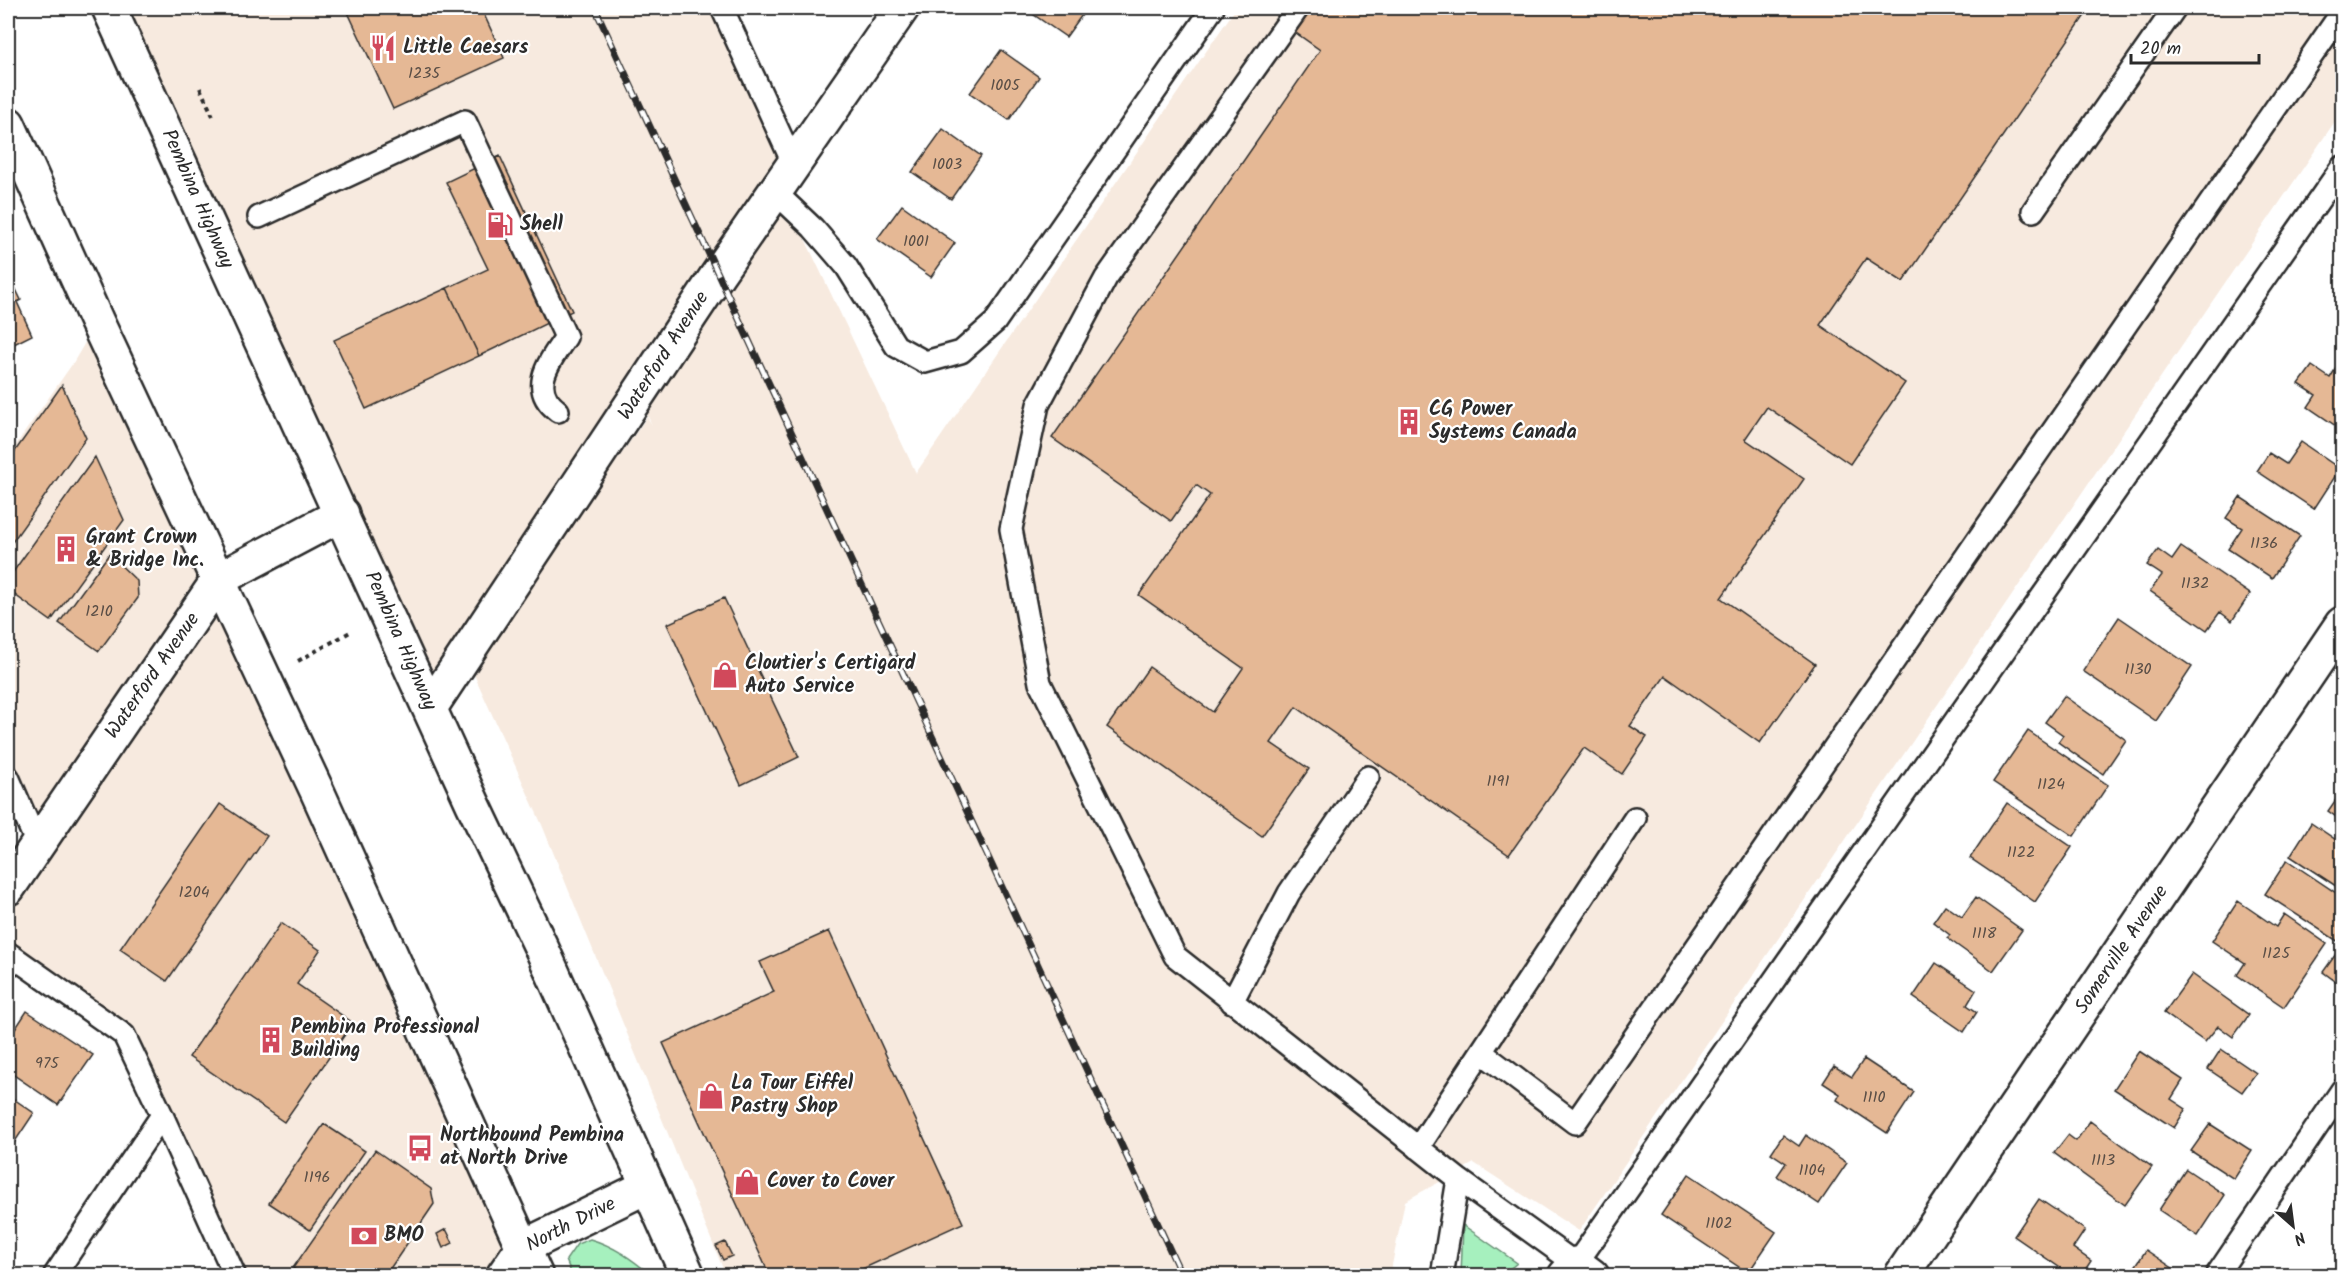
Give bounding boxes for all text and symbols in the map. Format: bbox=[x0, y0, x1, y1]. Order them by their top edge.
scale bar bbox=[2131, 27, 2258, 65]
place label: Little Caesars bbox=[403, 32, 529, 64]
restaurant icon: Little Caesars bbox=[368, 33, 398, 63]
text: 20 m bbox=[2140, 35, 2181, 64]
house number: 1235 bbox=[408, 61, 441, 86]
house number: 1005 bbox=[990, 73, 1021, 98]
street label: Pembina Highway bbox=[152, 124, 242, 274]
house number: 1003 bbox=[932, 152, 962, 177]
place label: Shell bbox=[520, 209, 563, 241]
fuel station icon: Shell bbox=[485, 210, 515, 240]
house number: 1001 bbox=[903, 229, 929, 254]
street label: Waterford Avenue bbox=[610, 285, 718, 427]
place label: CG Power Systems Canada bbox=[1429, 394, 1577, 449]
building icon: CG Power Systems Canada bbox=[1394, 407, 1424, 437]
place label: Grant Crown & Bridge Inc. bbox=[86, 522, 204, 577]
house number: 1136 bbox=[2250, 531, 2278, 556]
building icon: Grant Crown & Bridge Inc. bbox=[51, 534, 81, 564]
street label: Pembina Highway bbox=[355, 566, 445, 716]
house number: 1132 bbox=[2181, 571, 2209, 596]
house number: 1210 bbox=[85, 599, 113, 624]
street label: Waterford Avenue bbox=[97, 606, 209, 746]
place label: Cloutier's Certigard Auto Service bbox=[745, 648, 917, 703]
house number: 1130 bbox=[2124, 657, 2152, 682]
shop icon: Cloutier's Certigard Auto Service bbox=[710, 660, 740, 690]
house number: 1191 bbox=[1487, 769, 1509, 794]
house number: 1124 bbox=[2037, 772, 2065, 797]
house number: 1122 bbox=[2007, 840, 2035, 865]
street label: Somerville Avenue bbox=[2067, 879, 2177, 1021]
house number: 1204 bbox=[178, 880, 210, 905]
house number: 1118 bbox=[1972, 921, 1997, 946]
house number: 1125 bbox=[2262, 941, 2291, 966]
place label: Pembina Professional Building bbox=[291, 1012, 480, 1067]
building icon: Pembina Professional Building bbox=[256, 1025, 286, 1055]
house number: 975 bbox=[35, 1051, 60, 1076]
place label: La Tour Eiffel Pastry Shop bbox=[731, 1068, 854, 1123]
shop icon: La Tour Eiffel Pastry Shop bbox=[696, 1081, 726, 1111]
house number: 1110 bbox=[1862, 1085, 1886, 1110]
place label: Northbound Pembina at North Drive bbox=[440, 1120, 624, 1175]
bus stop icon: Northbound Pembina at North Drive bbox=[405, 1133, 435, 1163]
house number: 1113 bbox=[2091, 1148, 2115, 1173]
house number: 1104 bbox=[1799, 1158, 1826, 1183]
house number: 1196 bbox=[304, 1165, 330, 1190]
place label: Cover to Cover bbox=[767, 1166, 895, 1198]
shop icon: Cover to Cover bbox=[732, 1167, 762, 1197]
street label: North Drive bbox=[520, 1189, 622, 1261]
north arrow bbox=[2263, 1196, 2323, 1256]
house number: 1102 bbox=[1705, 1211, 1733, 1236]
place label: BMO bbox=[384, 1220, 425, 1252]
bank icon: BMO bbox=[349, 1221, 379, 1251]
text: N bbox=[2289, 1225, 2310, 1251]

